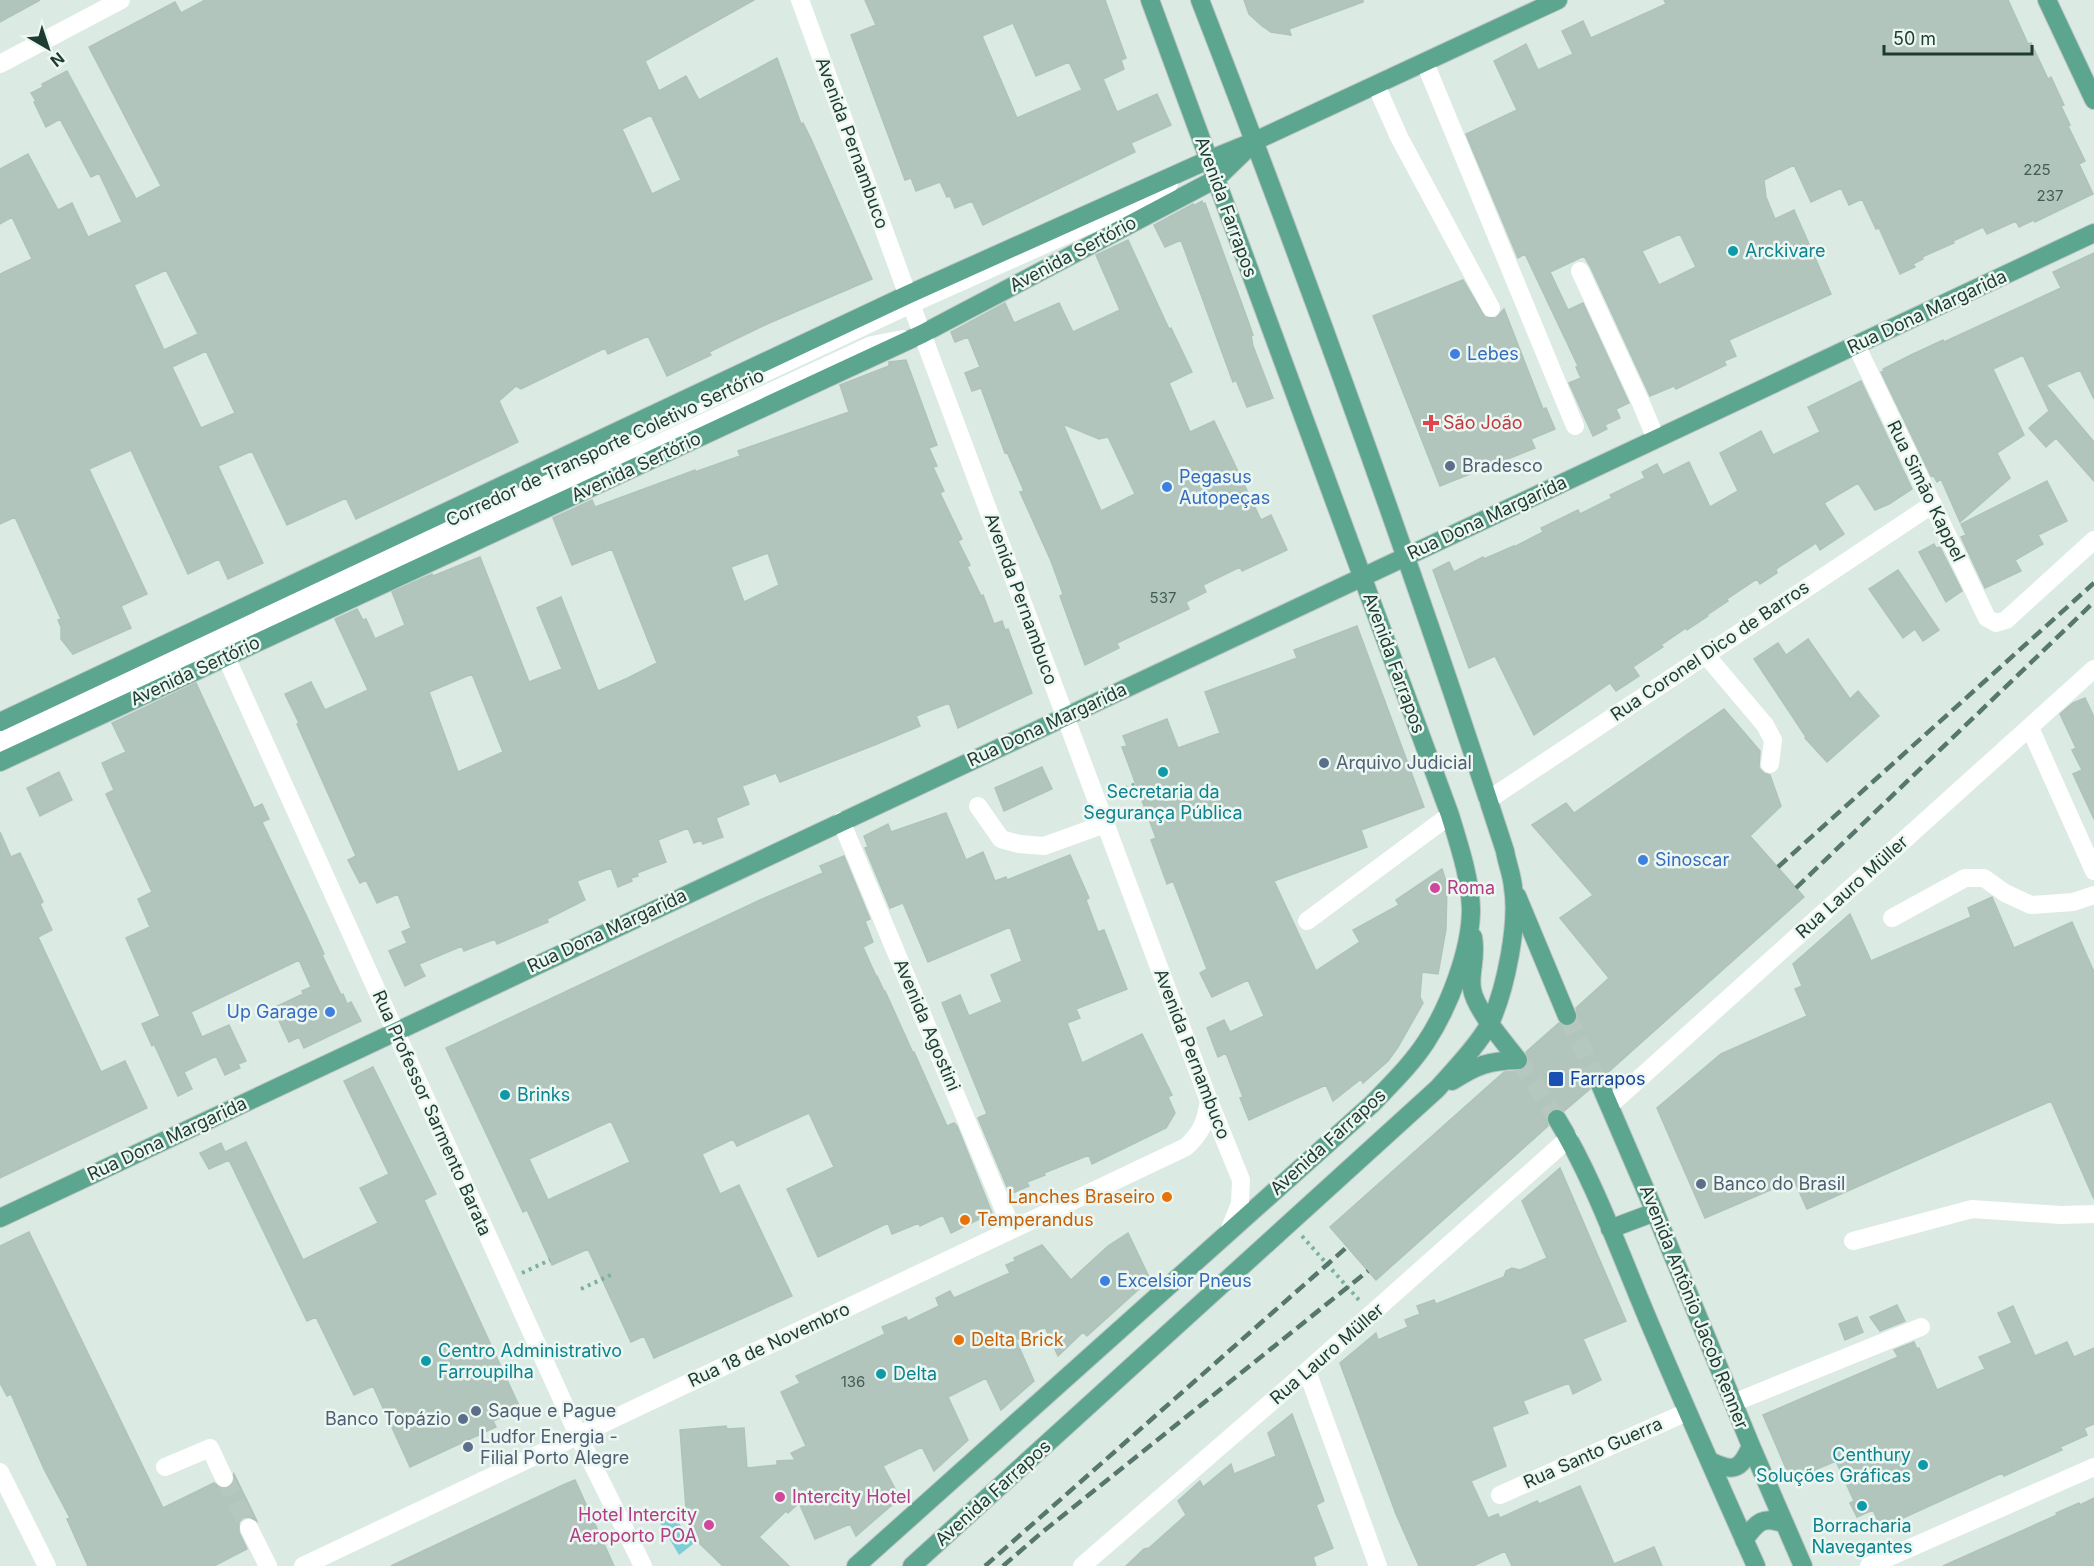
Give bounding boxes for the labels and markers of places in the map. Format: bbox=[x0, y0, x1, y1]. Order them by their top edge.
place label: Arckivare bbox=[1745, 240, 1826, 261]
marker: Arckivare bbox=[1726, 244, 1740, 258]
place label: Lebes bbox=[1467, 343, 1519, 364]
marker: Lebes bbox=[1448, 347, 1462, 361]
place label: São João bbox=[1443, 412, 1523, 433]
marker: São João bbox=[1424, 416, 1438, 430]
place label: Bradesco bbox=[1462, 455, 1543, 476]
marker: Bradesco bbox=[1443, 459, 1457, 473]
place label: Pegasus Autopeças bbox=[1179, 466, 1270, 508]
marker: Pegasus Autopeças bbox=[1160, 480, 1174, 494]
place label: Arquivo Judicial bbox=[1336, 752, 1472, 773]
marker: Arquivo Judicial bbox=[1317, 756, 1331, 770]
marker: Secretaria da Segurança Pública bbox=[1156, 765, 1170, 779]
place label: Secretaria da Segurança Pública bbox=[1083, 781, 1243, 823]
place label: Sinoscar bbox=[1655, 849, 1729, 870]
marker: Sinoscar bbox=[1636, 853, 1650, 867]
place label: Roma bbox=[1447, 877, 1495, 898]
marker: Roma bbox=[1428, 881, 1442, 895]
place label: Up Garage bbox=[227, 1001, 318, 1022]
marker: Up Garage bbox=[323, 1005, 337, 1019]
place label: Farrapos bbox=[1570, 1068, 1646, 1089]
marker: Farrapos bbox=[1547, 1070, 1565, 1088]
place label: Brinks bbox=[517, 1084, 570, 1105]
marker: Brinks bbox=[498, 1088, 512, 1102]
place label: Banco do Brasil bbox=[1713, 1173, 1845, 1194]
marker: Banco do Brasil bbox=[1694, 1177, 1708, 1191]
place label: Lanches Braseiro bbox=[1008, 1186, 1155, 1207]
marker: Lanches Braseiro bbox=[1160, 1190, 1174, 1204]
place label: Temperandus bbox=[977, 1209, 1094, 1230]
marker: Temperandus bbox=[958, 1213, 972, 1227]
place label: Excelsior Pneus bbox=[1117, 1270, 1252, 1291]
marker: Excelsior Pneus bbox=[1098, 1274, 1112, 1288]
place label: Delta Brick bbox=[971, 1329, 1064, 1350]
marker: Delta Brick bbox=[952, 1333, 966, 1347]
place label: Centro Administrativo Farroupilha bbox=[438, 1340, 622, 1382]
marker: Centro Administrativo Farroupilha bbox=[419, 1354, 433, 1368]
place label: Delta bbox=[893, 1363, 937, 1384]
marker: Delta bbox=[874, 1367, 888, 1381]
place label: Saque e Pague bbox=[488, 1400, 616, 1421]
marker: Saque e Pague bbox=[469, 1404, 483, 1418]
place label: Banco Topázio bbox=[325, 1408, 451, 1429]
marker: Banco Topázio bbox=[456, 1412, 470, 1426]
place label: Ludfor Energia - Filial Porto Alegre bbox=[480, 1426, 629, 1468]
marker: Ludfor Energia - Filial Porto Alegre bbox=[461, 1440, 475, 1454]
place label: Centhury Soluções Gráficas bbox=[1756, 1444, 1911, 1486]
marker: Centhury Soluções Gráficas bbox=[1916, 1458, 1930, 1472]
place label: Intercity Hotel bbox=[792, 1486, 911, 1507]
marker: Intercity Hotel bbox=[773, 1490, 787, 1504]
marker: Borracharia Navegantes bbox=[1855, 1499, 1869, 1513]
place label: Hotel Intercity Aeroporto POA bbox=[569, 1504, 697, 1546]
place label: Borracharia Navegantes bbox=[1811, 1515, 1913, 1557]
marker: Hotel Intercity Aeroporto POA bbox=[702, 1518, 716, 1532]

